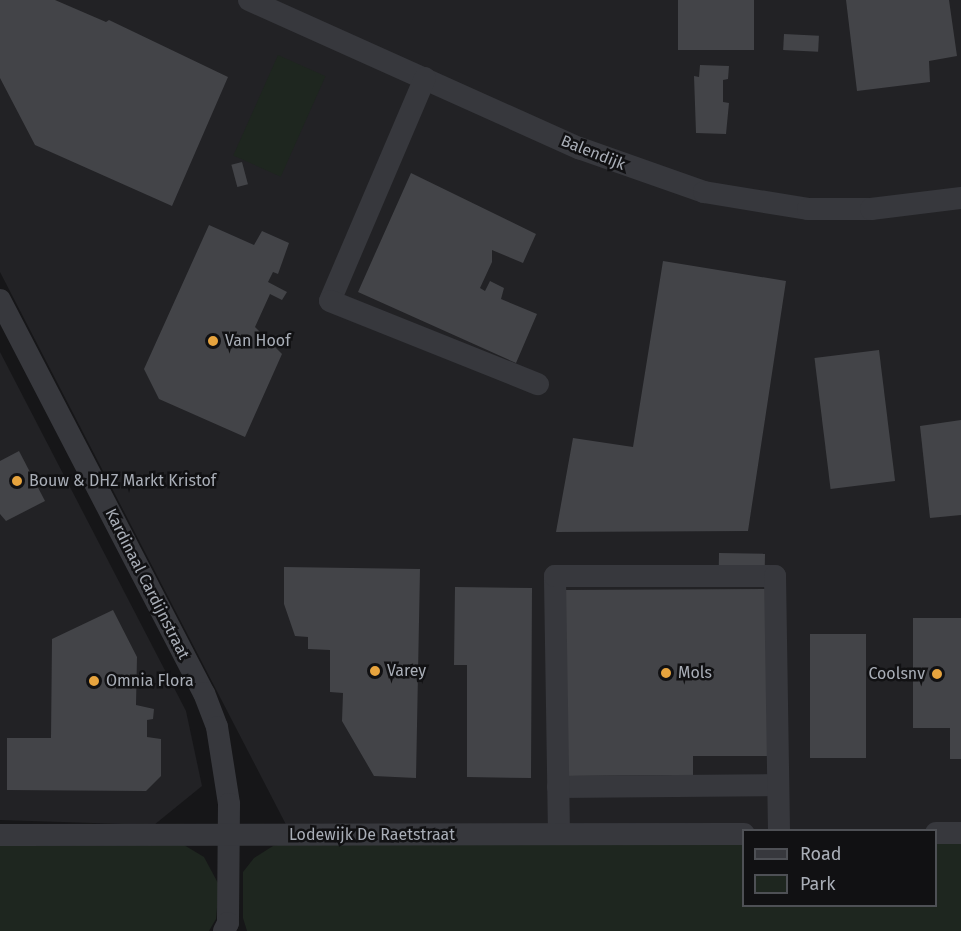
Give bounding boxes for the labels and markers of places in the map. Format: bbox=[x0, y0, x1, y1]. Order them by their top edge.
place label: Van Hoof bbox=[225, 331, 291, 351]
marker: Van Hoof bbox=[206, 334, 220, 348]
place label: Bouw & DHZ Markt Kristof bbox=[29, 471, 216, 491]
marker: Bouw & DHZ Markt Kristof bbox=[10, 474, 24, 488]
place label: Varey bbox=[387, 661, 426, 681]
place label: Mols bbox=[678, 663, 712, 683]
marker: Varey bbox=[368, 664, 382, 678]
place label: Coolsnv bbox=[868, 664, 925, 684]
marker: Mols bbox=[659, 666, 673, 680]
marker: Coolsnv bbox=[930, 667, 944, 681]
place label: Omnia Flora bbox=[106, 671, 194, 691]
marker: Omnia Flora bbox=[87, 674, 101, 688]

